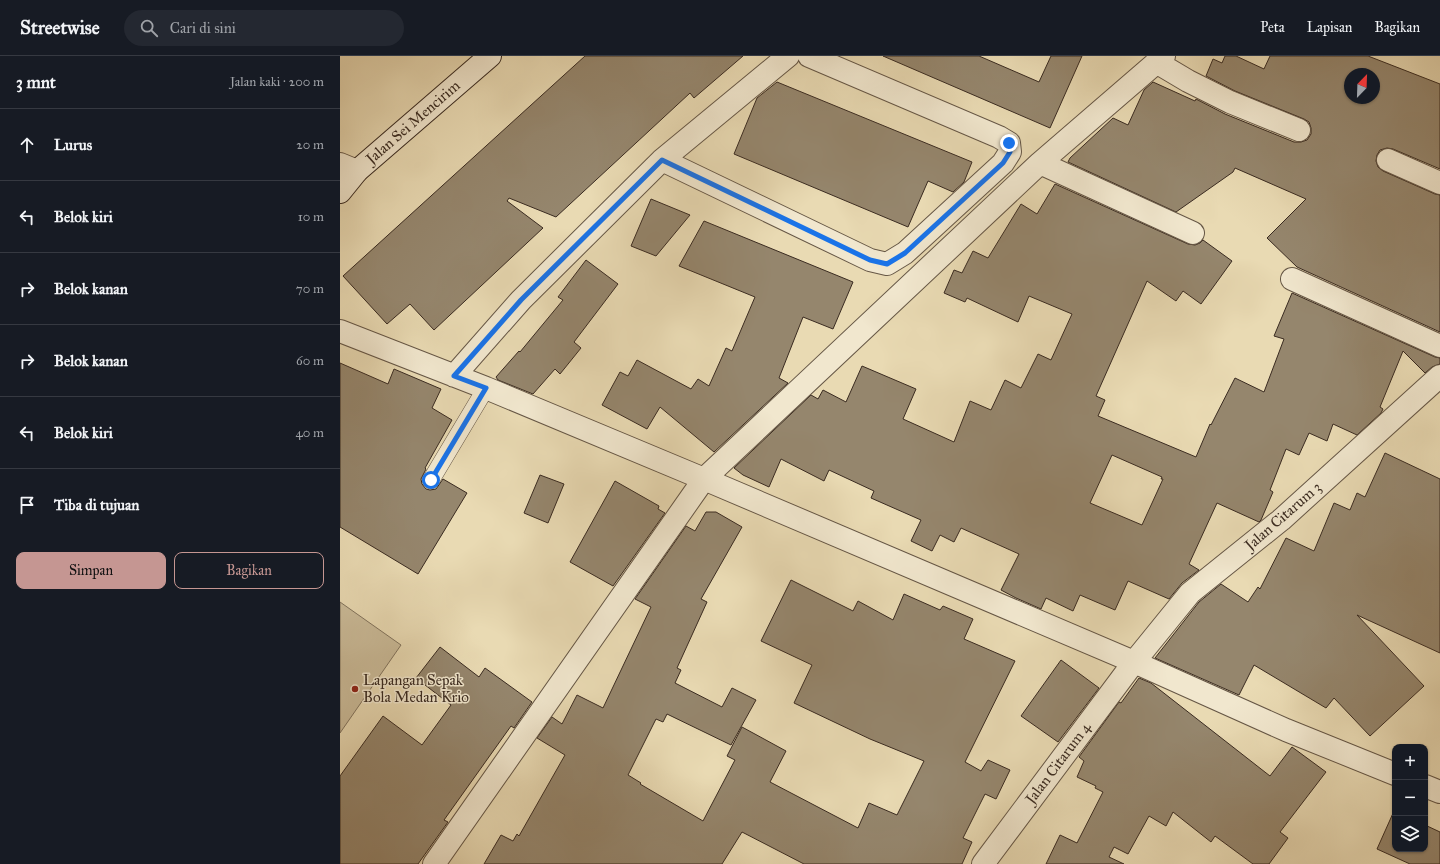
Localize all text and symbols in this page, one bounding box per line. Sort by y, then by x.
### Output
search box [124,10,404,46]
text: Streetwise [20,16,100,39]
icon: search [138,17,160,39]
text: Cari di sini [170,19,236,37]
text: Peta [1260,19,1285,36]
text: Lapisan [1307,19,1352,36]
text: Bagikan [1374,19,1420,36]
north arrow [1344,68,1380,104]
text: 3 mnt [16,72,56,93]
text: Jalan kaki · 200 m [230,74,324,90]
street label: Jalan Sei Mencirim [361,76,465,170]
icon: ahead [16,134,38,156]
route end [1000,134,1018,152]
text: Lurus [54,136,92,154]
text: 20 m [296,137,324,153]
icon: left [16,206,38,228]
text: Belok kiri [54,208,113,226]
text: 10 m [298,209,324,225]
icon: right [16,278,38,300]
text: Belok kanan [54,280,128,298]
text: 70 m [296,281,324,297]
icon: right [16,350,38,372]
text: Belok kanan [54,352,128,370]
text: 60 m [296,353,324,369]
icon: left [16,422,38,444]
text: Belok kiri [54,424,113,442]
text: 40 m [295,425,324,441]
route start [422,471,440,489]
street label: Jalan Citarum 3 [1240,478,1325,556]
icon: arrive [16,494,38,516]
text: Tiba di tujuan [54,496,139,514]
button: Simpan [16,552,166,589]
button: Bagikan [174,552,324,589]
place label: Lapangan Sepak Bola Medan Krio [363,671,469,706]
marker: Lapangan Sepak Bola Medan Krio [350,684,360,694]
street label: Jalan Citarum 4 [1020,718,1096,810]
map controls [1392,744,1428,852]
button: + [1392,744,1428,780]
button: − [1392,780,1428,816]
button: layers [1392,816,1428,852]

